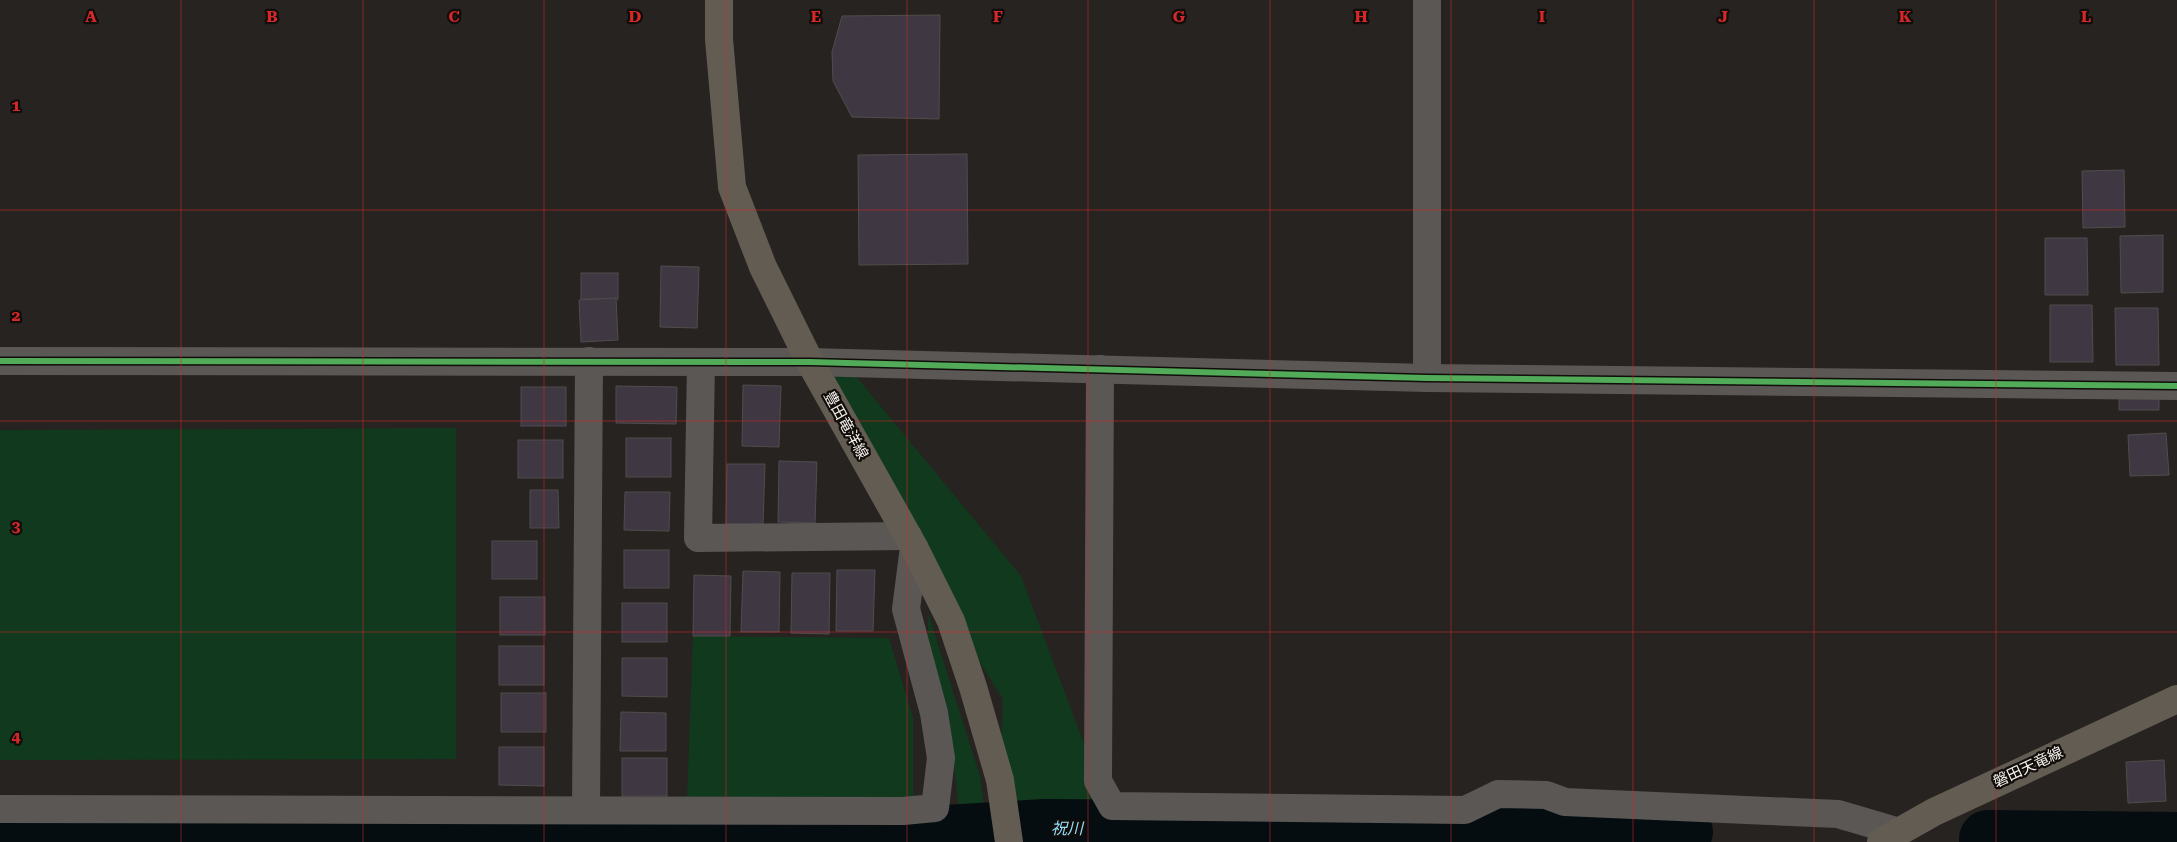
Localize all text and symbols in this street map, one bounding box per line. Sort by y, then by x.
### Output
text: A [85,7,97,26]
text: B [266,7,278,26]
text: C [448,7,460,26]
text: D [629,7,642,26]
text: E [811,7,821,26]
text: F [993,7,1003,26]
text: G [1173,7,1186,26]
text: H [1354,7,1368,26]
text: I [1539,7,1545,26]
text: J [1718,7,1728,26]
text: K [1899,7,1912,26]
text: L [2081,7,2091,26]
text: 1 [12,96,21,115]
text: 2 [12,306,21,325]
street label: 豊田竜洋線 [820,388,872,462]
text: 3 [12,517,21,536]
text: 4 [12,727,21,746]
street label: 磐田天竜線 [1990,743,2066,791]
water label: 祝川 [1051,819,1085,838]

